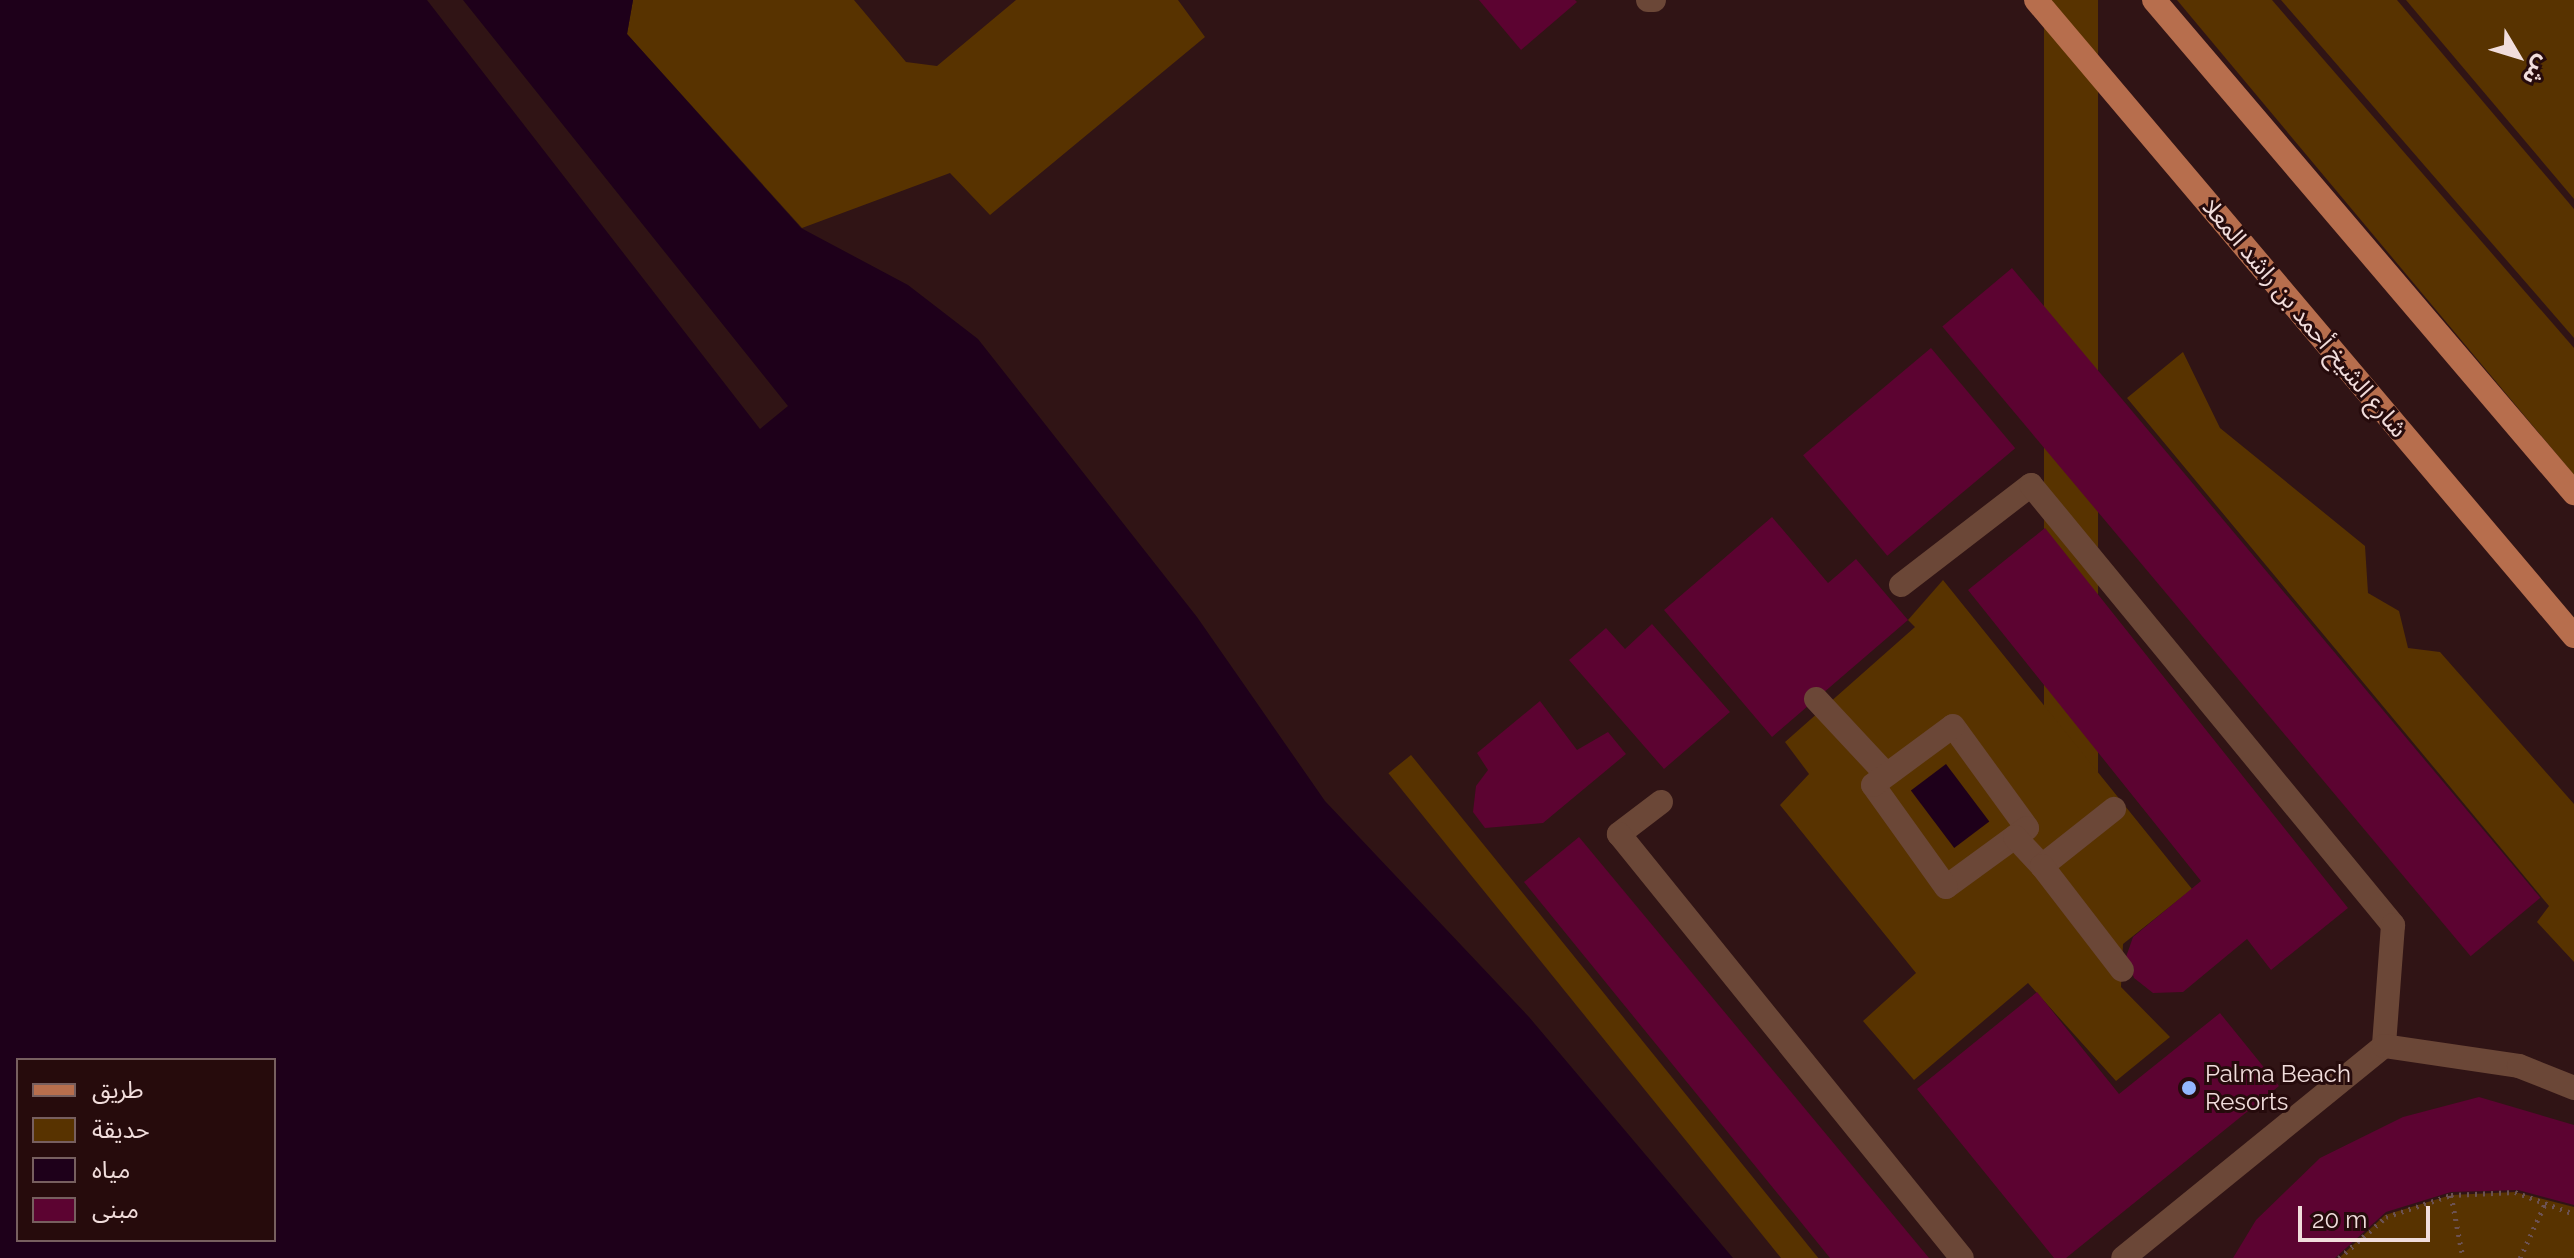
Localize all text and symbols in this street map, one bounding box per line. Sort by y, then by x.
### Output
north arrow [2478,16,2558,96]
text: ش [2517,51,2556,91]
street label: شارع الشيخ أحمد بن راشد المعلا [2197,193,2413,443]
legend [16,1058,276,1242]
place label: Palma Beach Resorts [2205,1060,2351,1116]
text: طريق [92,1075,144,1104]
marker: Palma Beach Resorts [2180,1079,2198,1097]
text: حديقة [92,1115,150,1144]
text: مياه [92,1155,130,1184]
scale bar [2302,1190,2434,1240]
text: مبنى [92,1195,139,1224]
text: 20 m [2312,1205,2367,1234]

